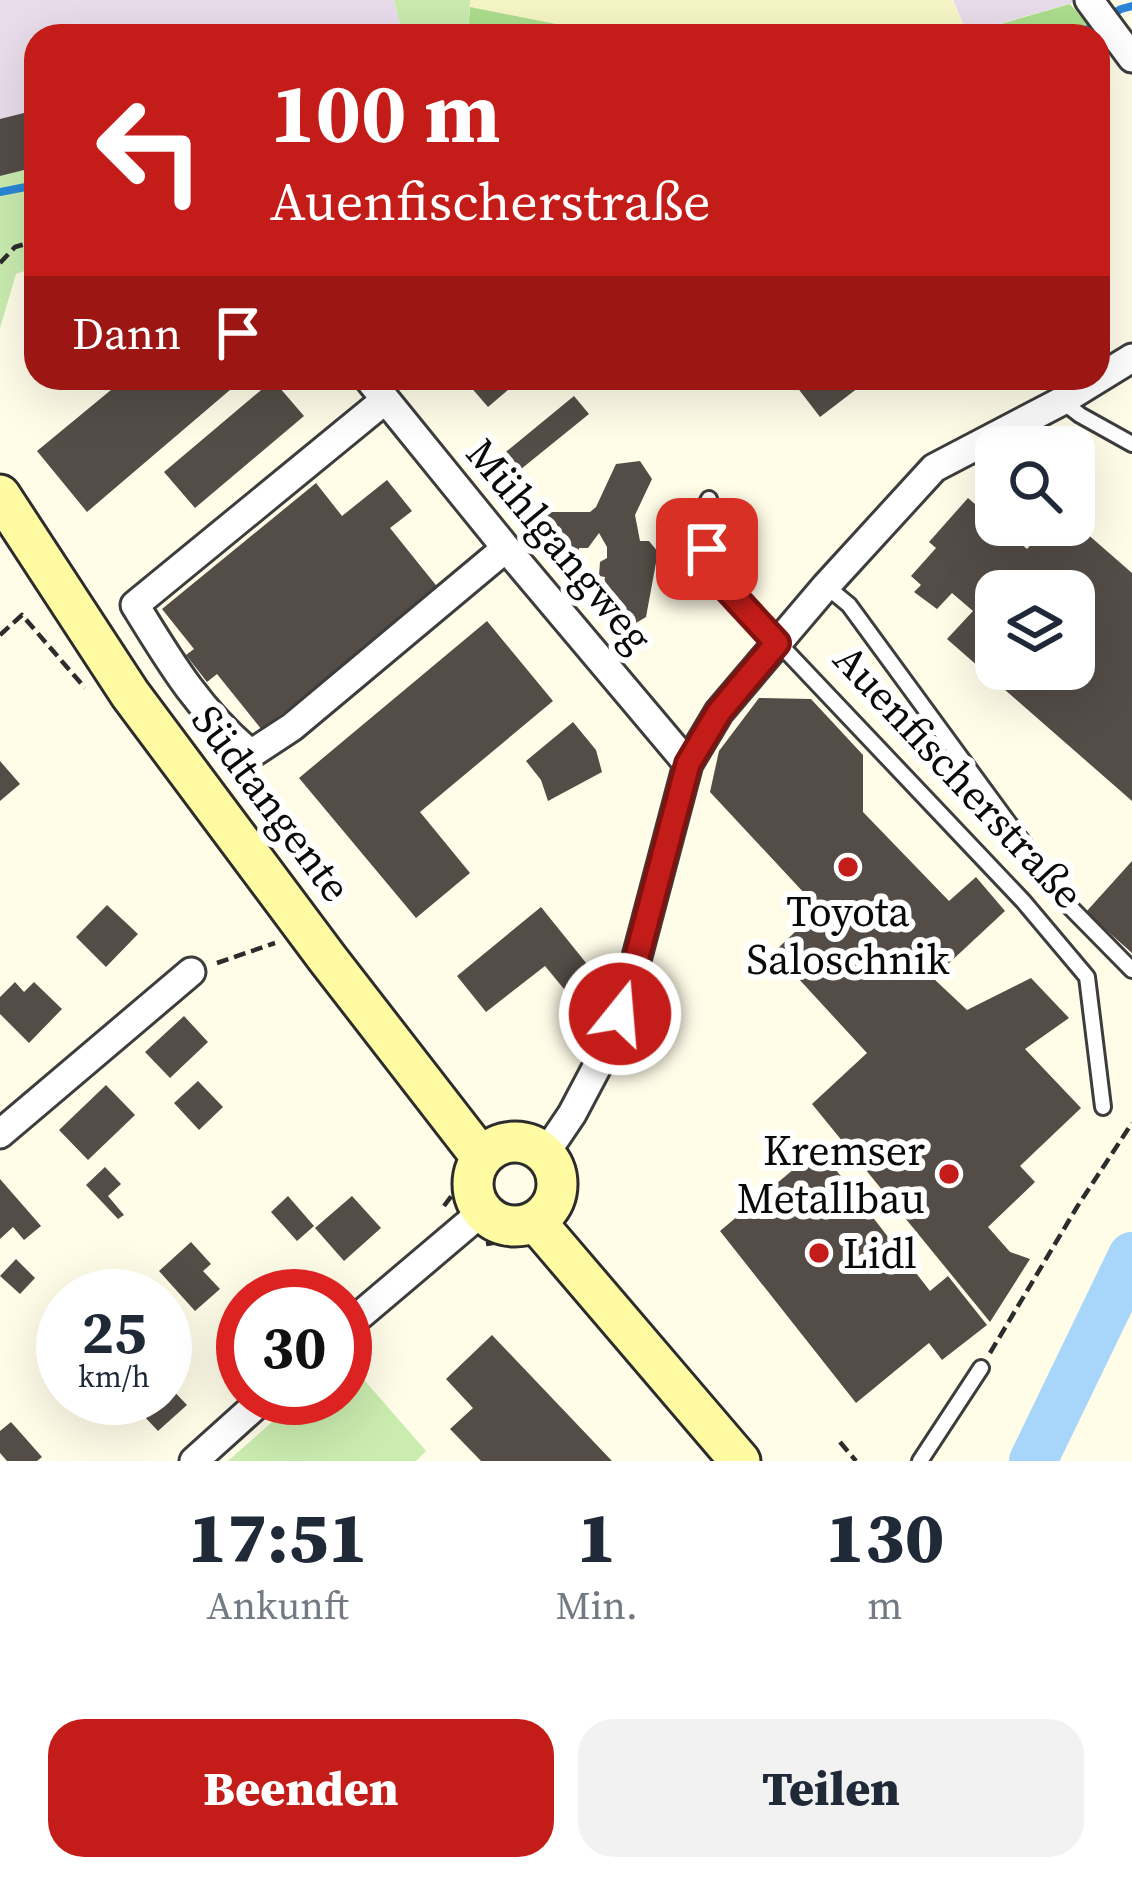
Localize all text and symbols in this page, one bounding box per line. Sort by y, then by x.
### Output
text: 100 m [270,55,501,170]
icon: left [72,72,228,228]
text: Auenfischerstraße [270,164,710,238]
icon: arrive [205,300,271,366]
text: Dann [72,302,181,364]
street label: Mühlgangweg [453,426,667,664]
map controls [975,426,1095,690]
button: search [975,426,1095,546]
pin [656,498,758,600]
icon: arrive [674,516,740,582]
button: layers [975,570,1095,690]
street label: Auenfischerstraße [821,631,1097,921]
street label: Südtangente [179,693,365,913]
marker: Toyota Saloschnik [835,854,861,880]
place label: Toyota Saloschnik [747,882,949,988]
position arrow [557,951,683,1077]
place label: Kremser Metallbau [736,1121,925,1227]
marker: Kremser Metallbau [936,1161,962,1187]
place label: Lidl [843,1224,917,1282]
marker: Lidl [806,1240,832,1266]
speed limit sign: 30 [216,1269,372,1425]
text: 25 [81,1291,147,1373]
text: km/h [78,1356,150,1397]
text: 17:51 [188,1487,368,1586]
text: 1 [577,1487,616,1586]
text: 130 [825,1487,944,1586]
text: Ankunft [207,1579,349,1632]
text: Min. [556,1579,638,1632]
text: m [867,1579,902,1632]
button: Beenden [48,1719,554,1857]
button: Teilen [578,1719,1084,1857]

